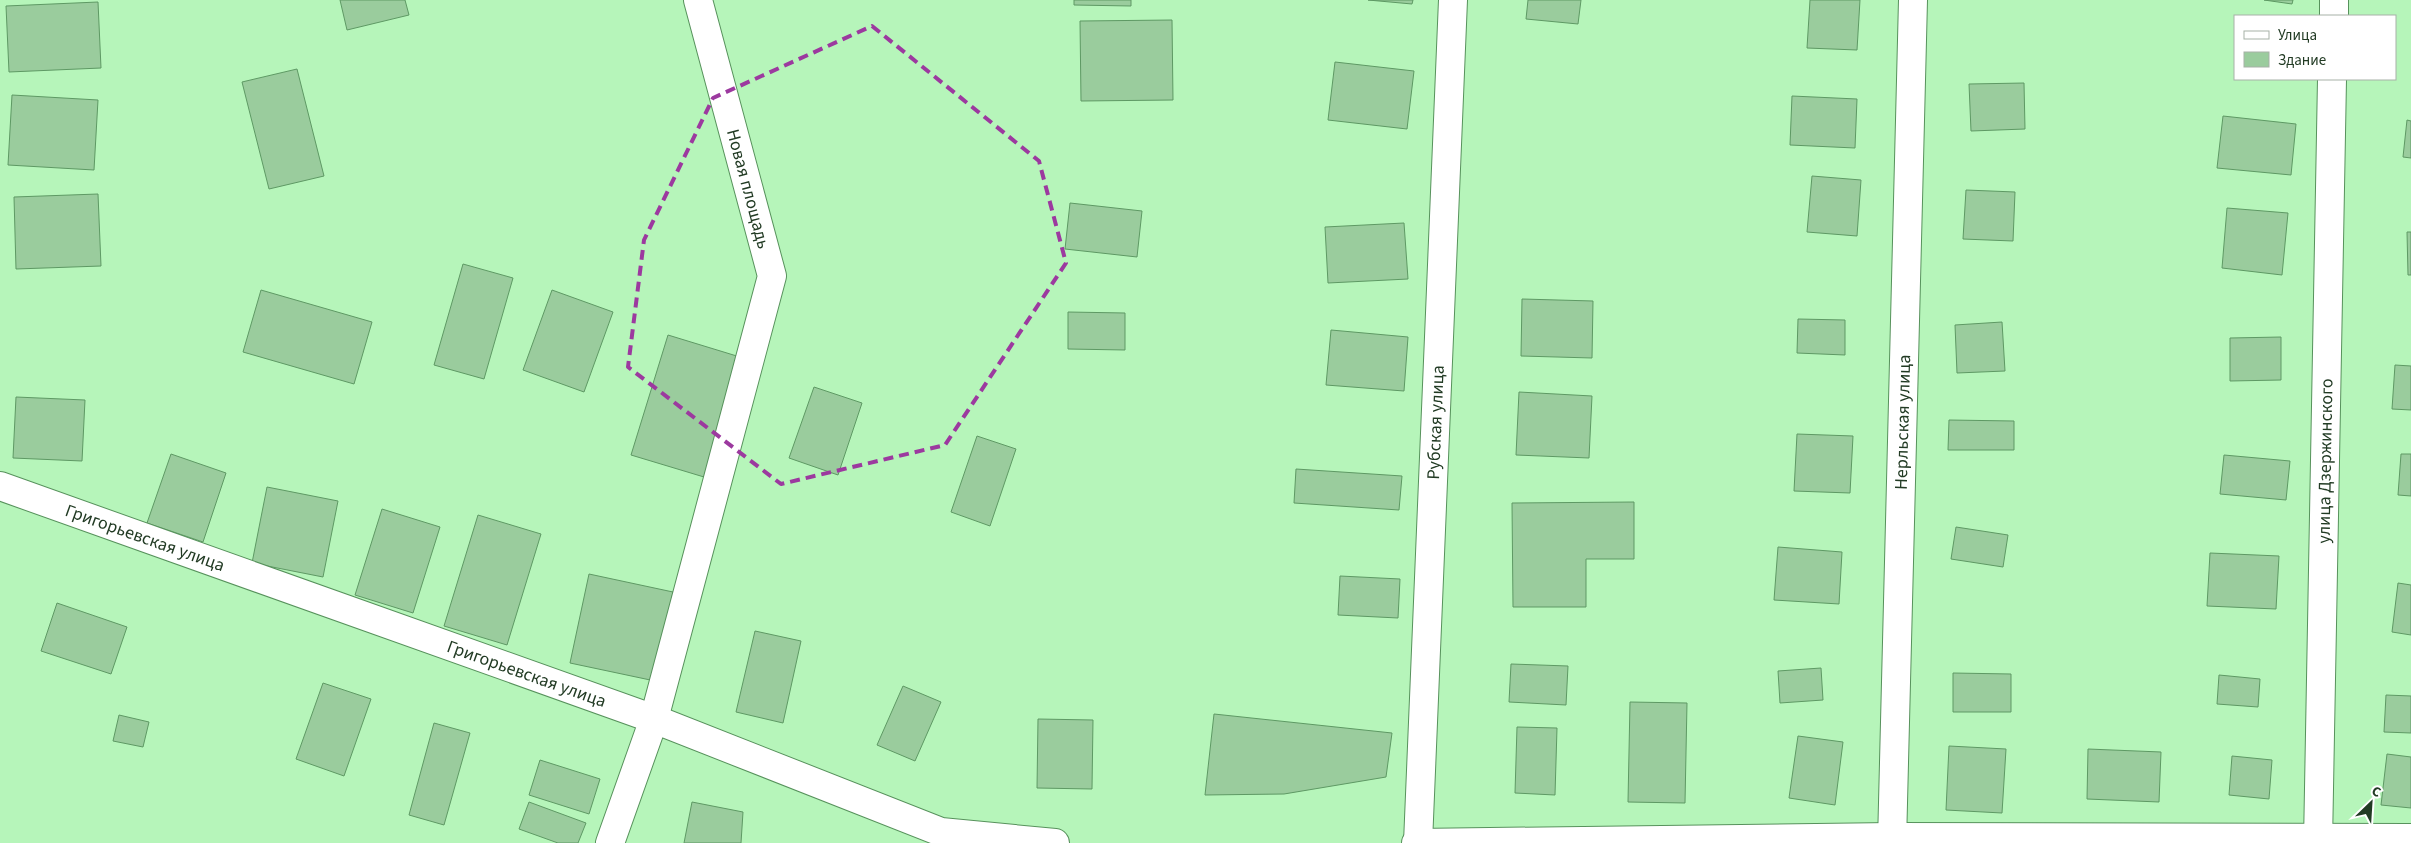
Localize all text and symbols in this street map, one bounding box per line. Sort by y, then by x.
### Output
legend [2234,15,2396,80]
text: Улица [2278,25,2317,46]
text: Здание [2278,50,2326,71]
street label: Новая площадь [720,126,776,252]
street label: Нерльская улица [1888,354,1917,490]
street label: Рубская улица [1421,365,1450,480]
street label: улица Дзержинского [2311,378,2339,544]
street label: Григорьевская улица [62,498,228,578]
street label: Григорьевская улица [443,634,610,713]
north arrow [2346,778,2396,828]
text: С [2368,781,2384,803]

